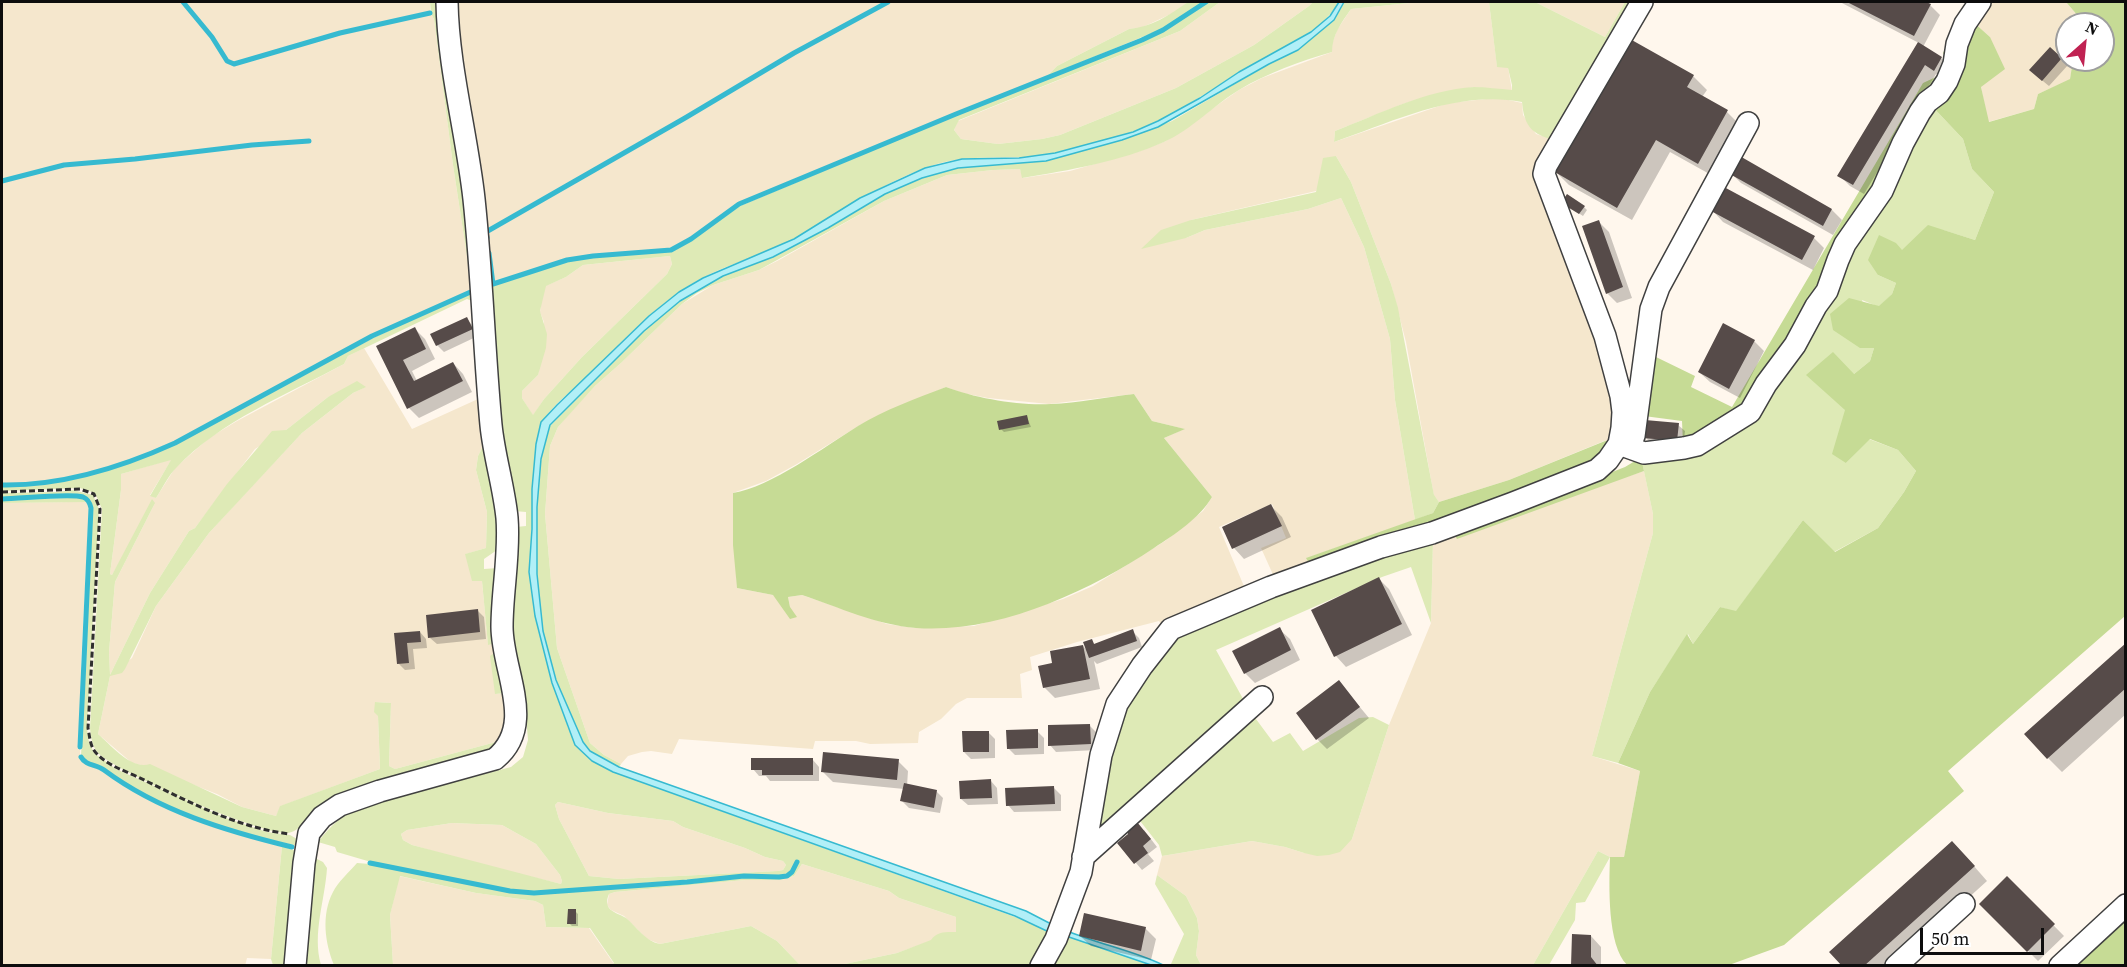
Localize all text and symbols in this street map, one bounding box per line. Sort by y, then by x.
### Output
north arrow [2055,12,2115,72]
text: N [2082,15,2102,40]
scale bar [1923,916,2048,954]
text: 50 m [1931,926,1969,951]

